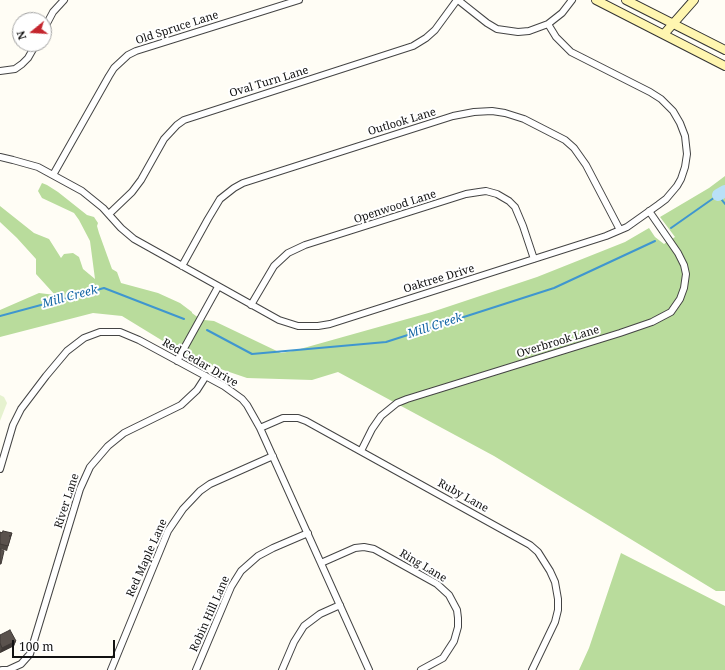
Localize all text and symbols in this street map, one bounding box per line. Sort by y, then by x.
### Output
street label: Old Spruce Lane [134,8,220,48]
north arrow [12,12,52,52]
text: N [13,29,30,42]
street label: Oval Turn Lane [228,64,310,100]
street label: Outlook Lane [366,105,438,139]
street label: Openwood Lane [352,187,438,227]
street label: Oaktree Drive [402,262,476,296]
water label: Mill Creek [41,283,99,311]
water label: Mill Creek [406,310,464,342]
street label: Overbrook Lane [515,323,601,361]
street label: Red Cedar Drive [160,336,240,390]
street label: River Lane [52,472,82,530]
street label: Ruby Lane [435,477,491,515]
street label: Red Maple Lane [124,517,170,599]
street label: Ring Lane [397,547,449,585]
street label: Robin Hill Lane [187,574,233,654]
scale bar [14,632,117,658]
text: 100 m [19,638,54,655]

